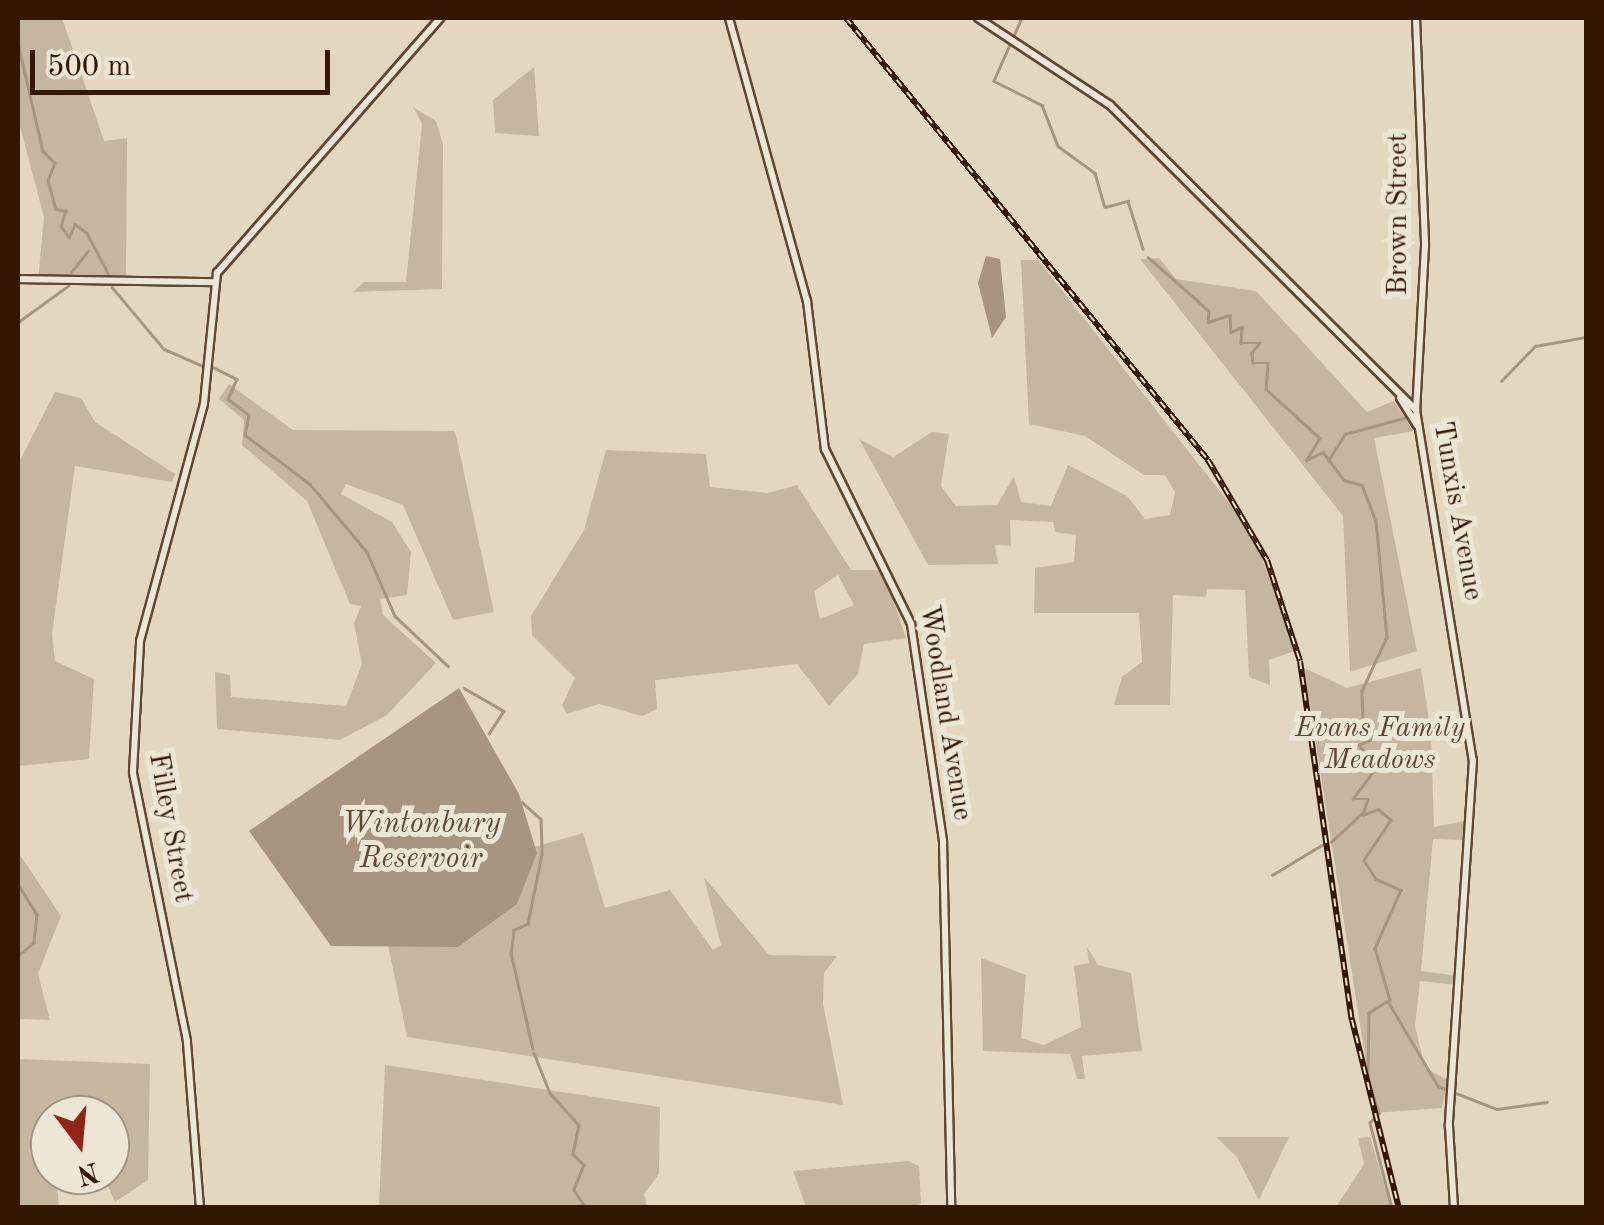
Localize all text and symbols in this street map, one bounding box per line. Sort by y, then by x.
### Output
scale bar [35,30,335,92]
text: 500 m [47,52,131,82]
street label: Brown Street [1382,132,1416,296]
street label: Tunxis Avenue [1425,419,1489,603]
street label: Woodland Avenue [911,603,979,823]
park label: Evans Family Meadows [1295,712,1465,778]
street label: Filley Street [140,751,200,905]
water label: Wintonbury Reservoir [342,806,500,876]
north arrow [30,1095,130,1195]
text: N [74,1156,102,1188]

